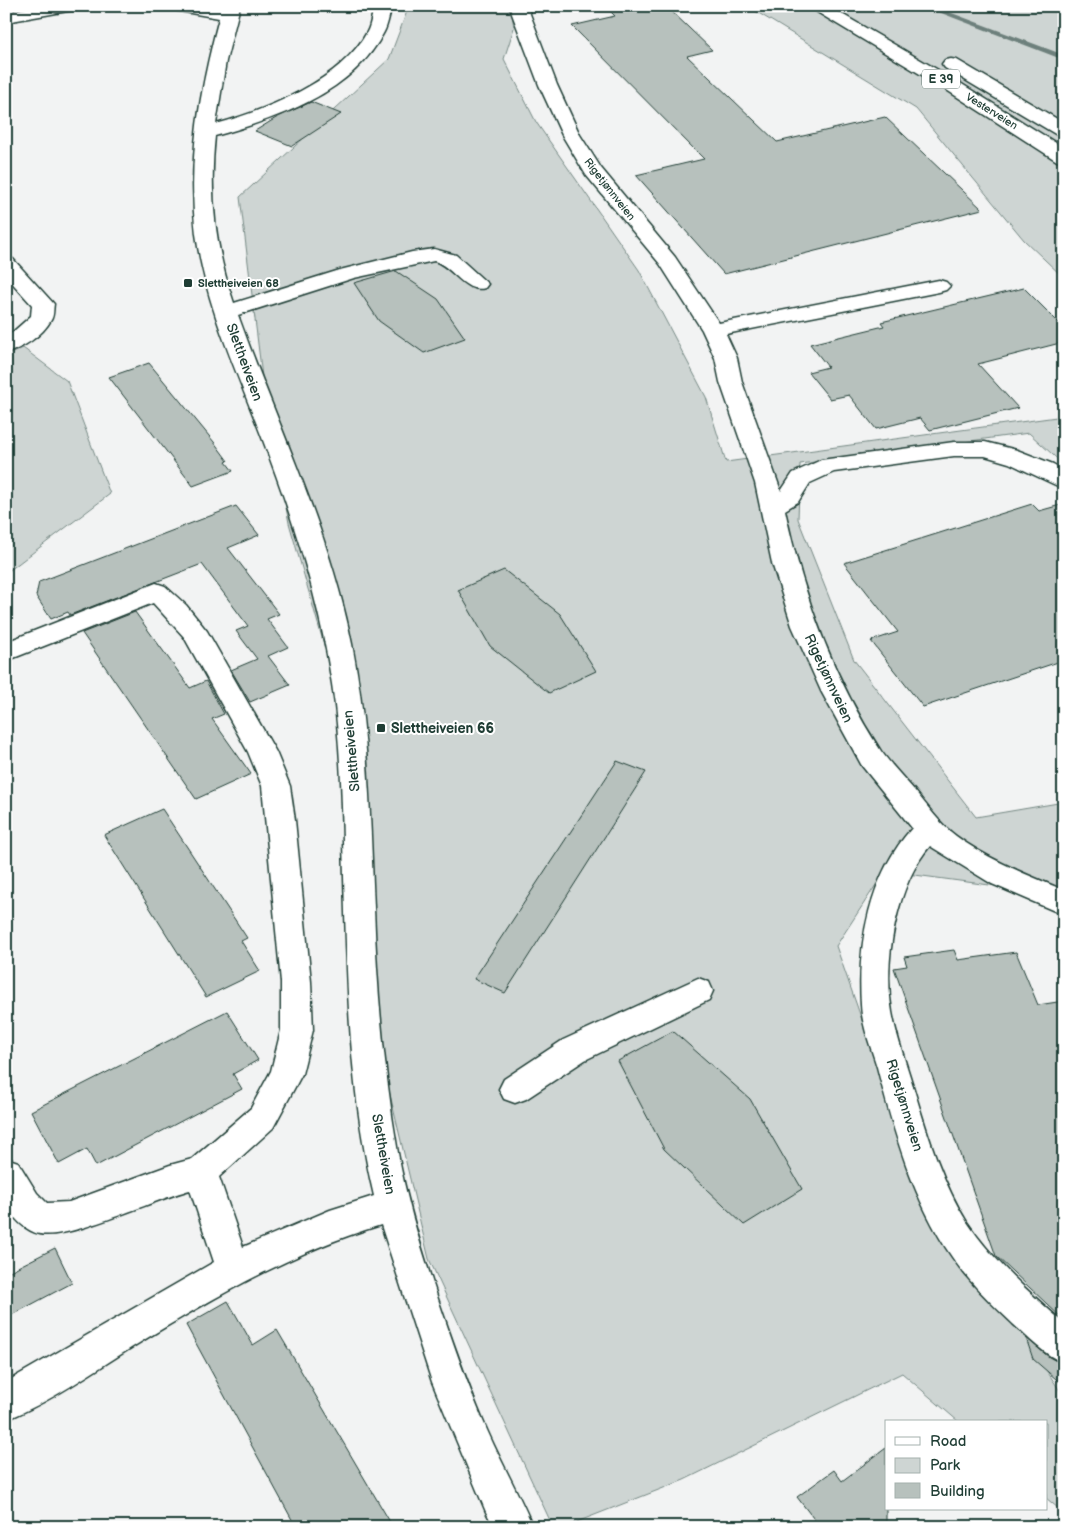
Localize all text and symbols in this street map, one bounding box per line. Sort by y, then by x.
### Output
road number: E 39 [922,70,960,88]
street label: Vesterveien [964,90,1020,132]
street label: Rigetjønnveien [581,156,638,223]
marker: Slettheiveien 68 [182,277,194,289]
place label: Slettheiveien 68 [198,277,279,290]
street label: Slettheiveien [223,321,266,403]
street label: Rigetjønnveien [801,631,857,725]
street label: Slettheiveien [339,709,364,792]
place label: Slettheiveien 66 [391,720,494,737]
marker: Slettheiveien 66 [375,722,387,734]
street label: Rigetjønnveien [882,1057,927,1154]
street label: Slettheiveien [368,1112,399,1196]
legend [885,1420,1048,1510]
text: Road [930,1432,966,1451]
text: Park [930,1456,961,1475]
text: Building [930,1482,985,1501]

